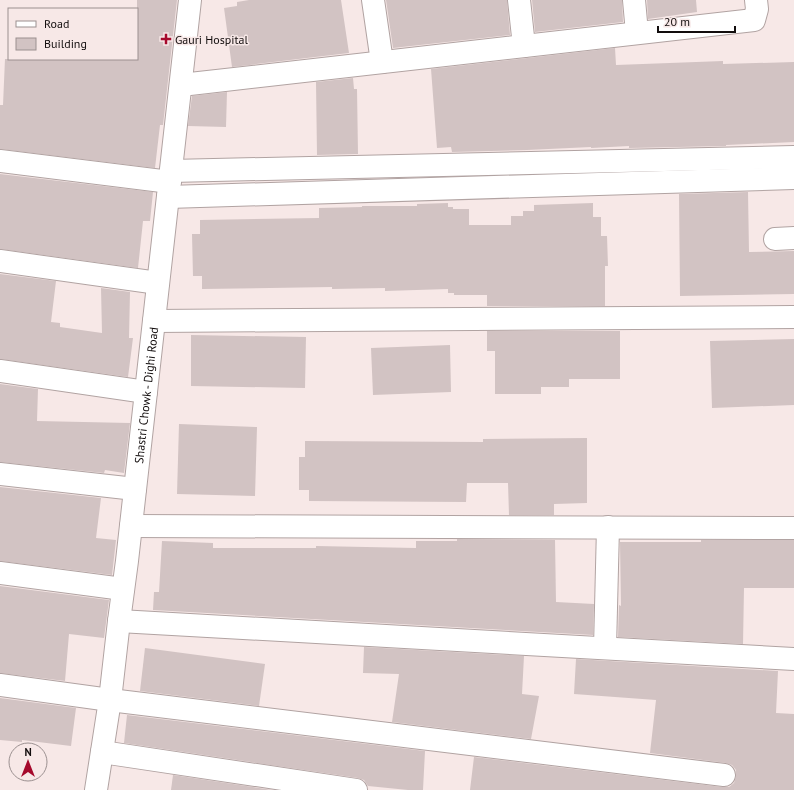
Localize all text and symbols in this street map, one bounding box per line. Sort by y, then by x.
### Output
legend [8,8,138,60]
scale bar [658,8,735,34]
text: 20 m [664,14,690,29]
text: Road [44,16,69,31]
place label: Gauri Hospital [175,32,249,47]
marker: Gauri Hospital [160,33,172,45]
text: Building [44,36,87,51]
street label: Shastri Chowk - Dighi Road [131,326,161,464]
north arrow [8,742,48,782]
text: N [24,745,32,759]

